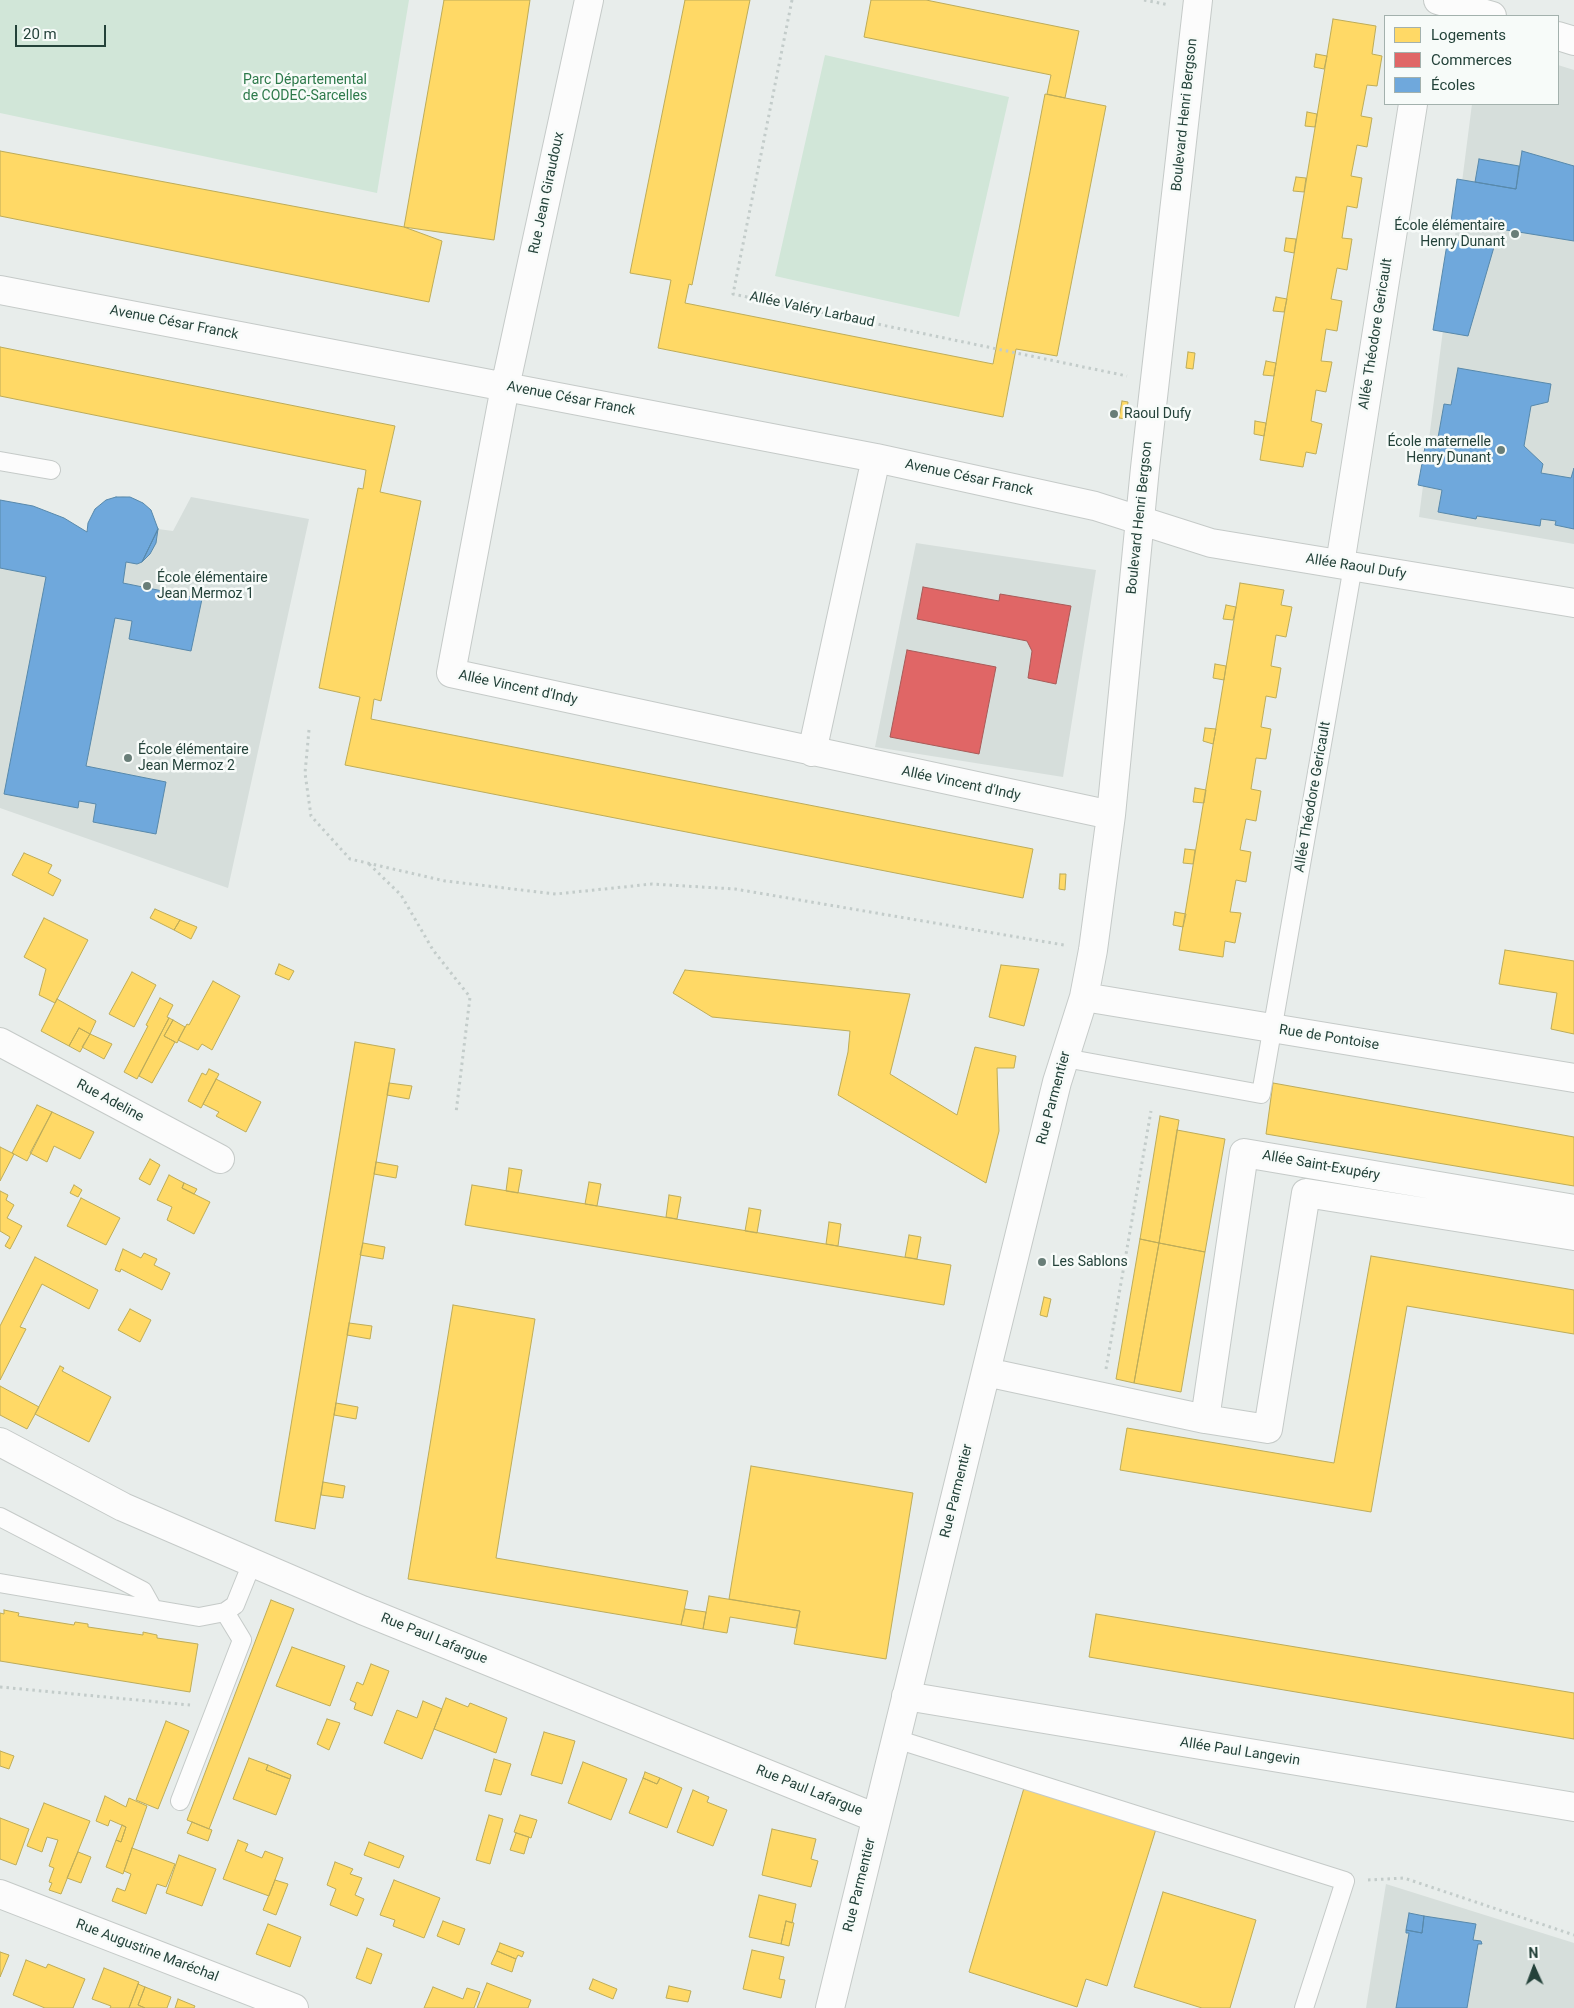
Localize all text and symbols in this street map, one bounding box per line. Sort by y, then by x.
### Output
scale bar [18,15,109,47]
legend [1384,15,1559,105]
text: 20 m [23,25,57,43]
text: Logements [1431,26,1506,44]
street label: Boulevard Henri Bergson [1169,38,1201,192]
text: Commerces [1431,51,1512,69]
park label: Parc Départemental de CODEC-Sarcelles [243,72,367,104]
text: Écoles [1431,76,1475,94]
street label: Rue Jean Giraudoux [526,130,568,256]
place label: École élémentaire Henry Dunant [1394,218,1505,250]
marker: École élémentaire Henry Dunant [1509,228,1521,240]
street label: Allée Théodore Gericault [1356,257,1396,411]
street label: Allée Valéry Larbaud [748,289,876,331]
street label: Avenue César Franck [108,302,240,344]
street label: Avenue César Franck [505,378,637,420]
place label: Raoul Dufy [1124,406,1191,422]
marker: Raoul Dufy [1108,408,1120,420]
place label: École maternelle Henry Dunant [1388,434,1491,467]
street label: Boulevard Henri Bergson [1124,441,1156,595]
marker: École maternelle Henry Dunant [1495,444,1507,456]
street label: Avenue César Franck [903,456,1035,500]
street label: Allée Raoul Dufy [1305,551,1407,583]
place label: École élémentaire Jean Mermoz 1 [157,570,268,602]
marker: École élémentaire Jean Mermoz 1 [141,580,153,592]
street label: Allée Vincent d'Indy [457,667,579,709]
street label: Allée Théodore Gericault [1291,720,1335,874]
place label: École élémentaire Jean Mermoz 2 [138,742,249,774]
marker: École élémentaire Jean Mermoz 2 [122,752,134,764]
street label: Allée Vincent d'Indy [900,763,1022,805]
street label: Rue de Pontoise [1278,1022,1380,1054]
street label: Rue Parmentier [1033,1049,1075,1147]
street label: Rue Adeline [74,1076,146,1126]
street label: Allée Saint-Exupéry [1261,1147,1381,1185]
place label: Les Sablons [1052,1254,1128,1270]
marker: Les Sablons [1036,1256,1048,1268]
street label: Rue Parmentier [937,1442,977,1540]
street label: Rue Paul Lafargue [378,1610,490,1668]
street label: Allée Paul Langevin [1179,1734,1301,1770]
street label: Rue Paul Lafargue [753,1762,865,1820]
street label: Rue Parmentier [840,1836,880,1934]
street label: Rue Augustine Maréchal [73,1916,221,1986]
north arrow [1509,1943,1559,1993]
text: N [1528,1945,1539,1961]

